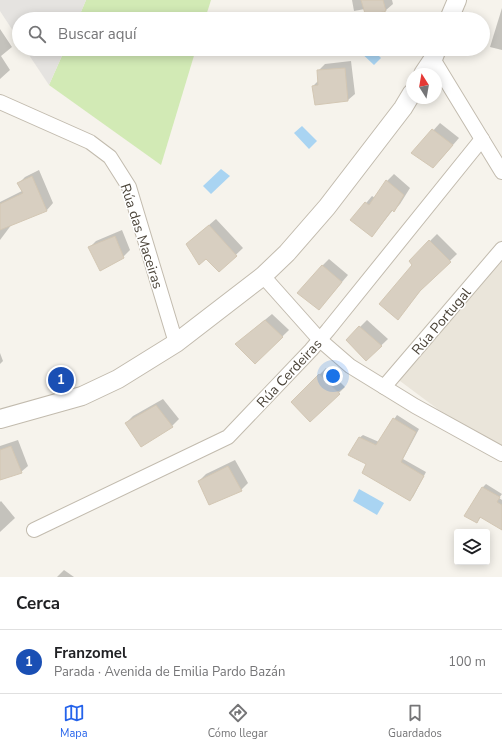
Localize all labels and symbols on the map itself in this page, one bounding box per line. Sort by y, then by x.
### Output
north arrow [406,68,442,104]
street label: Rúa das Maceiras [116,181,168,291]
street label: Rúa Portugal [408,283,476,359]
street label: Rúa Cerdeiras [253,335,326,412]
pin: 1 [48,365,74,395]
your location [323,366,343,386]

